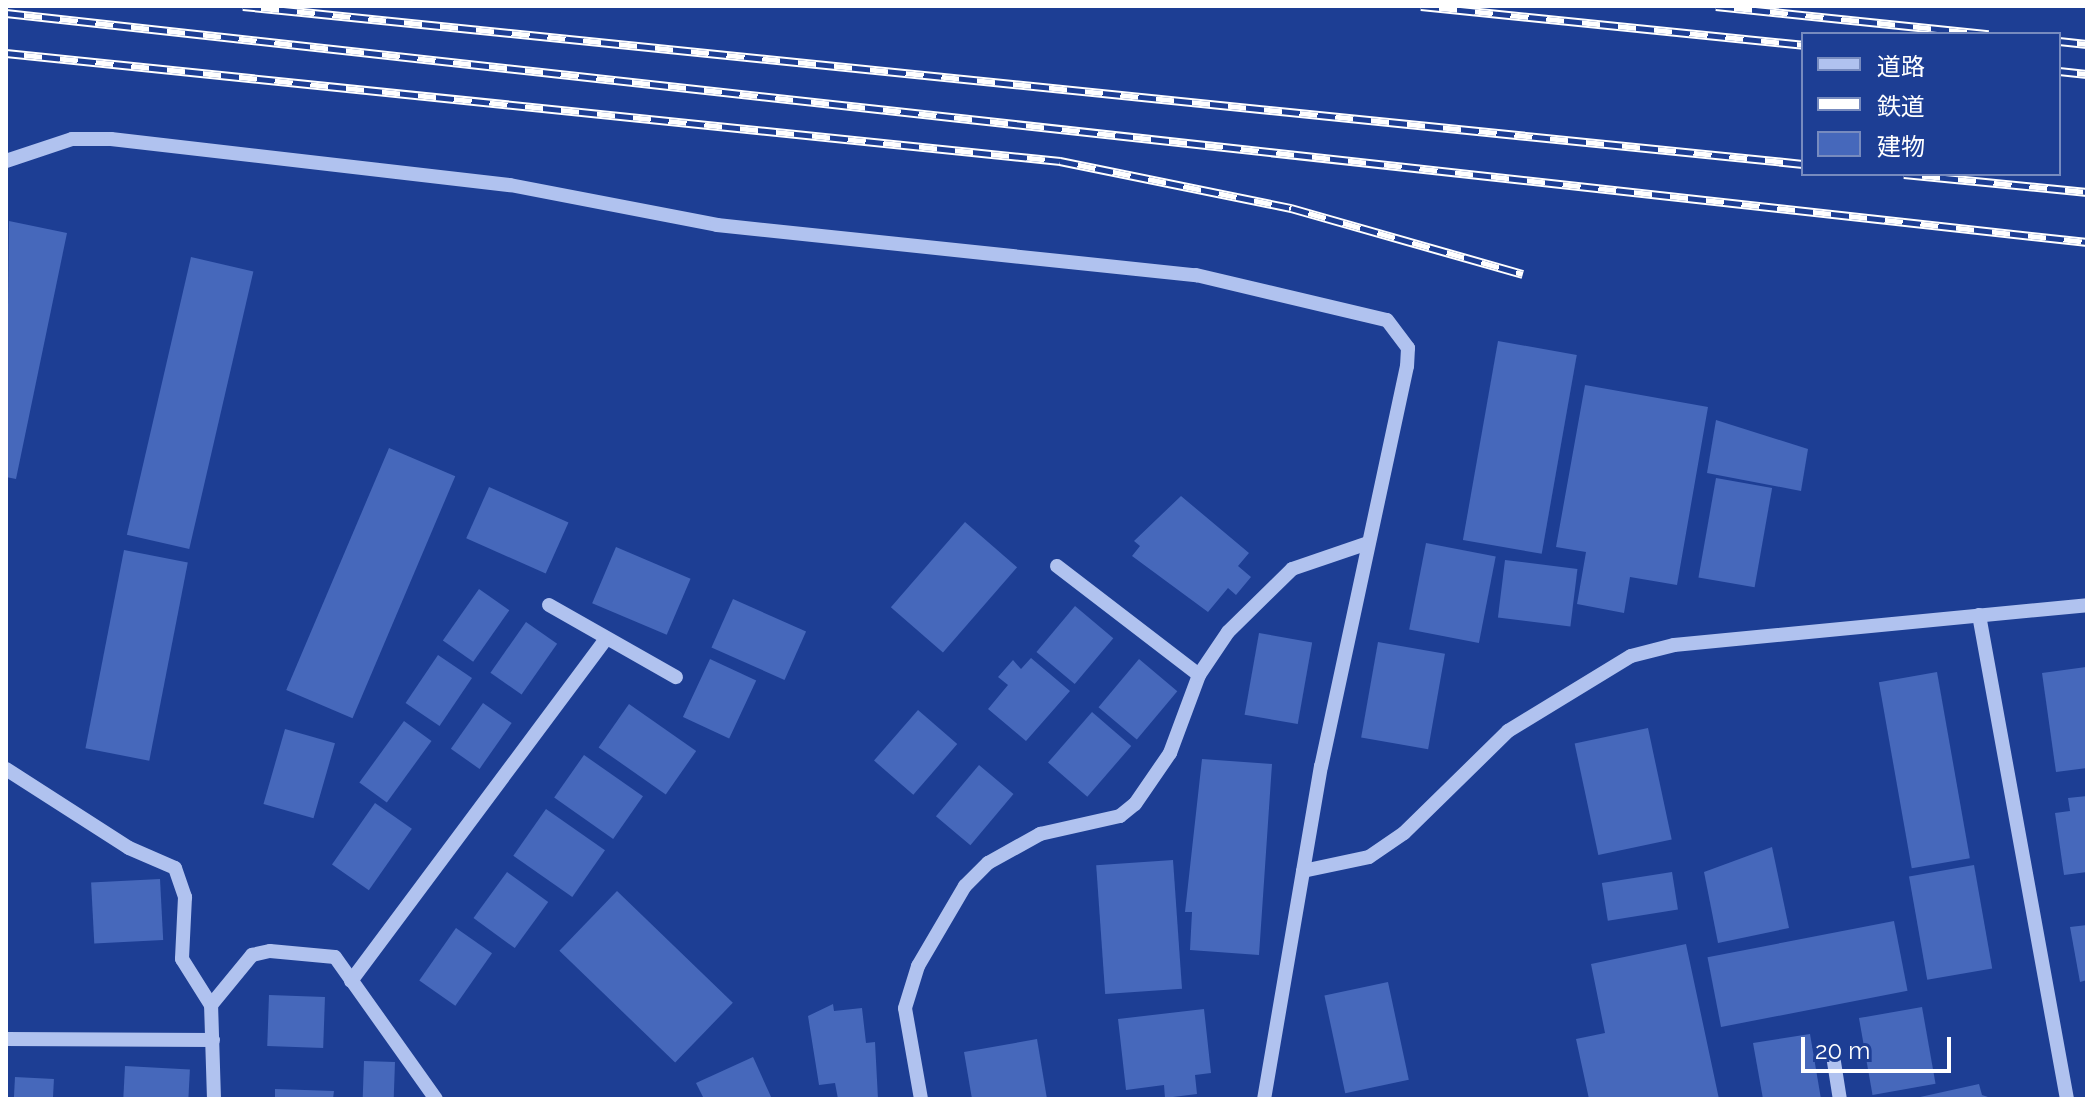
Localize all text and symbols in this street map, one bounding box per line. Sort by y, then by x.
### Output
legend [1801,32,2061,176]
text: 道路 [1877,52,1925,81]
text: 鉄道 [1877,92,1925,121]
text: 建物 [1877,132,1925,161]
scale bar [1805,1021,1955,1071]
text: 20 m [1815,1036,1870,1065]

